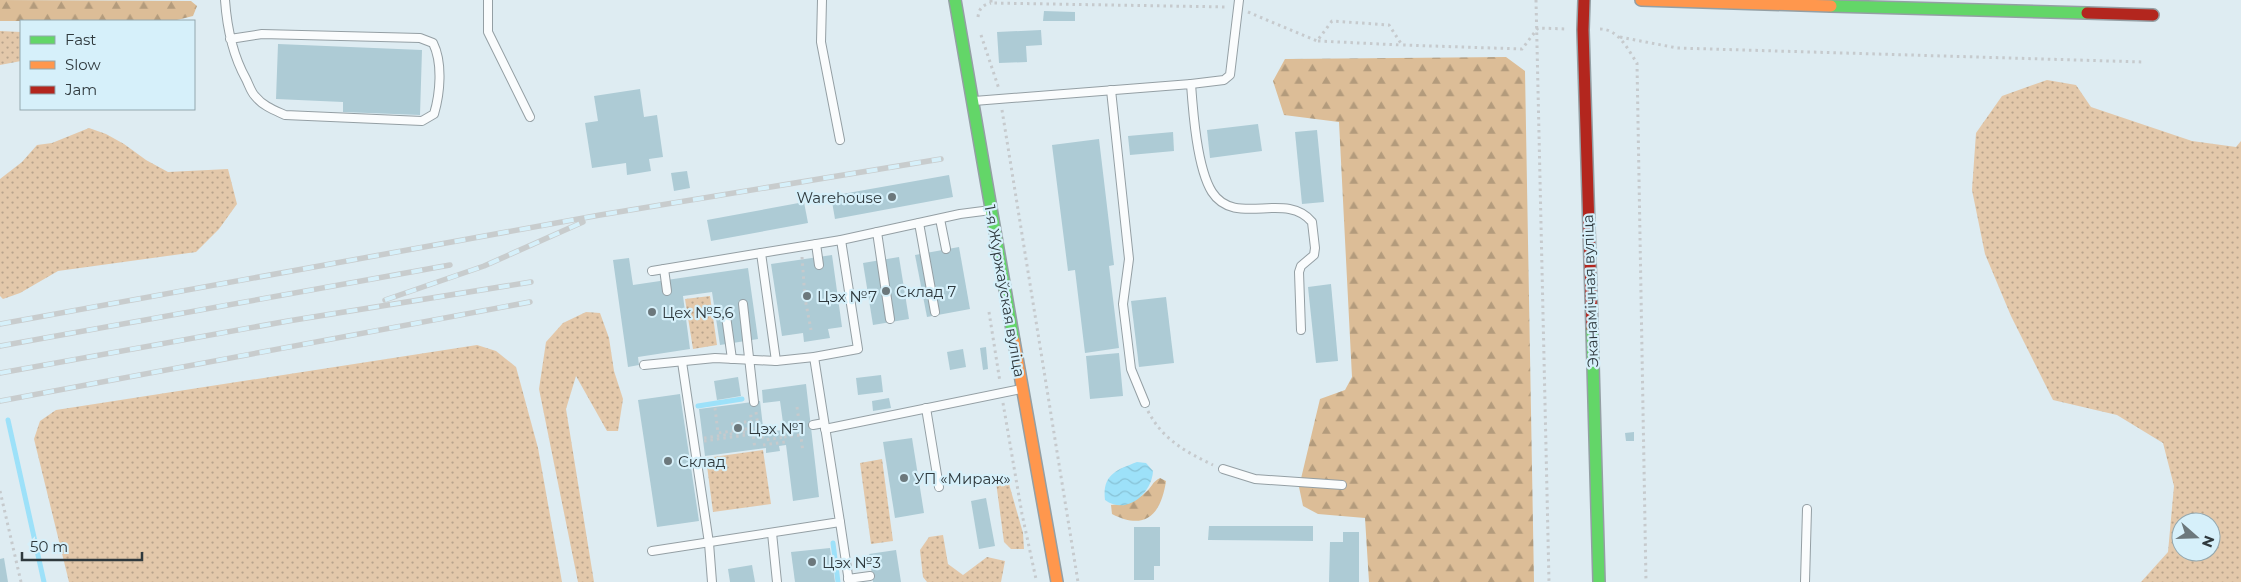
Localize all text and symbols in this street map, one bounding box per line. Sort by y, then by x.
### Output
legend [20,20,195,110]
text: Fast [65,30,96,49]
text: Slow [65,55,101,74]
text: Jam [64,80,97,99]
place label: Warehouse [796,188,882,207]
marker: Warehouse [886,191,898,203]
street label: 1-я Журжаўская вуліца [980,203,1030,379]
street label: Эканамічная вуліца [1578,214,1602,368]
place label: Склад 7 [896,282,956,301]
marker: Склад 7 [880,285,892,297]
place label: Цэх №7 [817,287,877,306]
marker: Цэх №7 [801,290,813,302]
place label: Цех №5,6 [662,303,734,322]
marker: Цех №5,6 [646,306,658,318]
place label: Цэх №1 [748,419,804,438]
marker: Цэх №1 [732,422,744,434]
place label: Склад [678,452,726,471]
marker: Склад [662,455,674,467]
place label: УП «Мираж» [914,469,1011,488]
marker: УП «Мираж» [898,472,910,484]
north arrow [2171,512,2221,562]
scale bar [22,530,142,562]
text: N [2198,533,2219,550]
text: 50 m [30,537,68,556]
place label: Цэх №3 [822,553,881,572]
marker: Цэх №3 [806,556,818,568]

